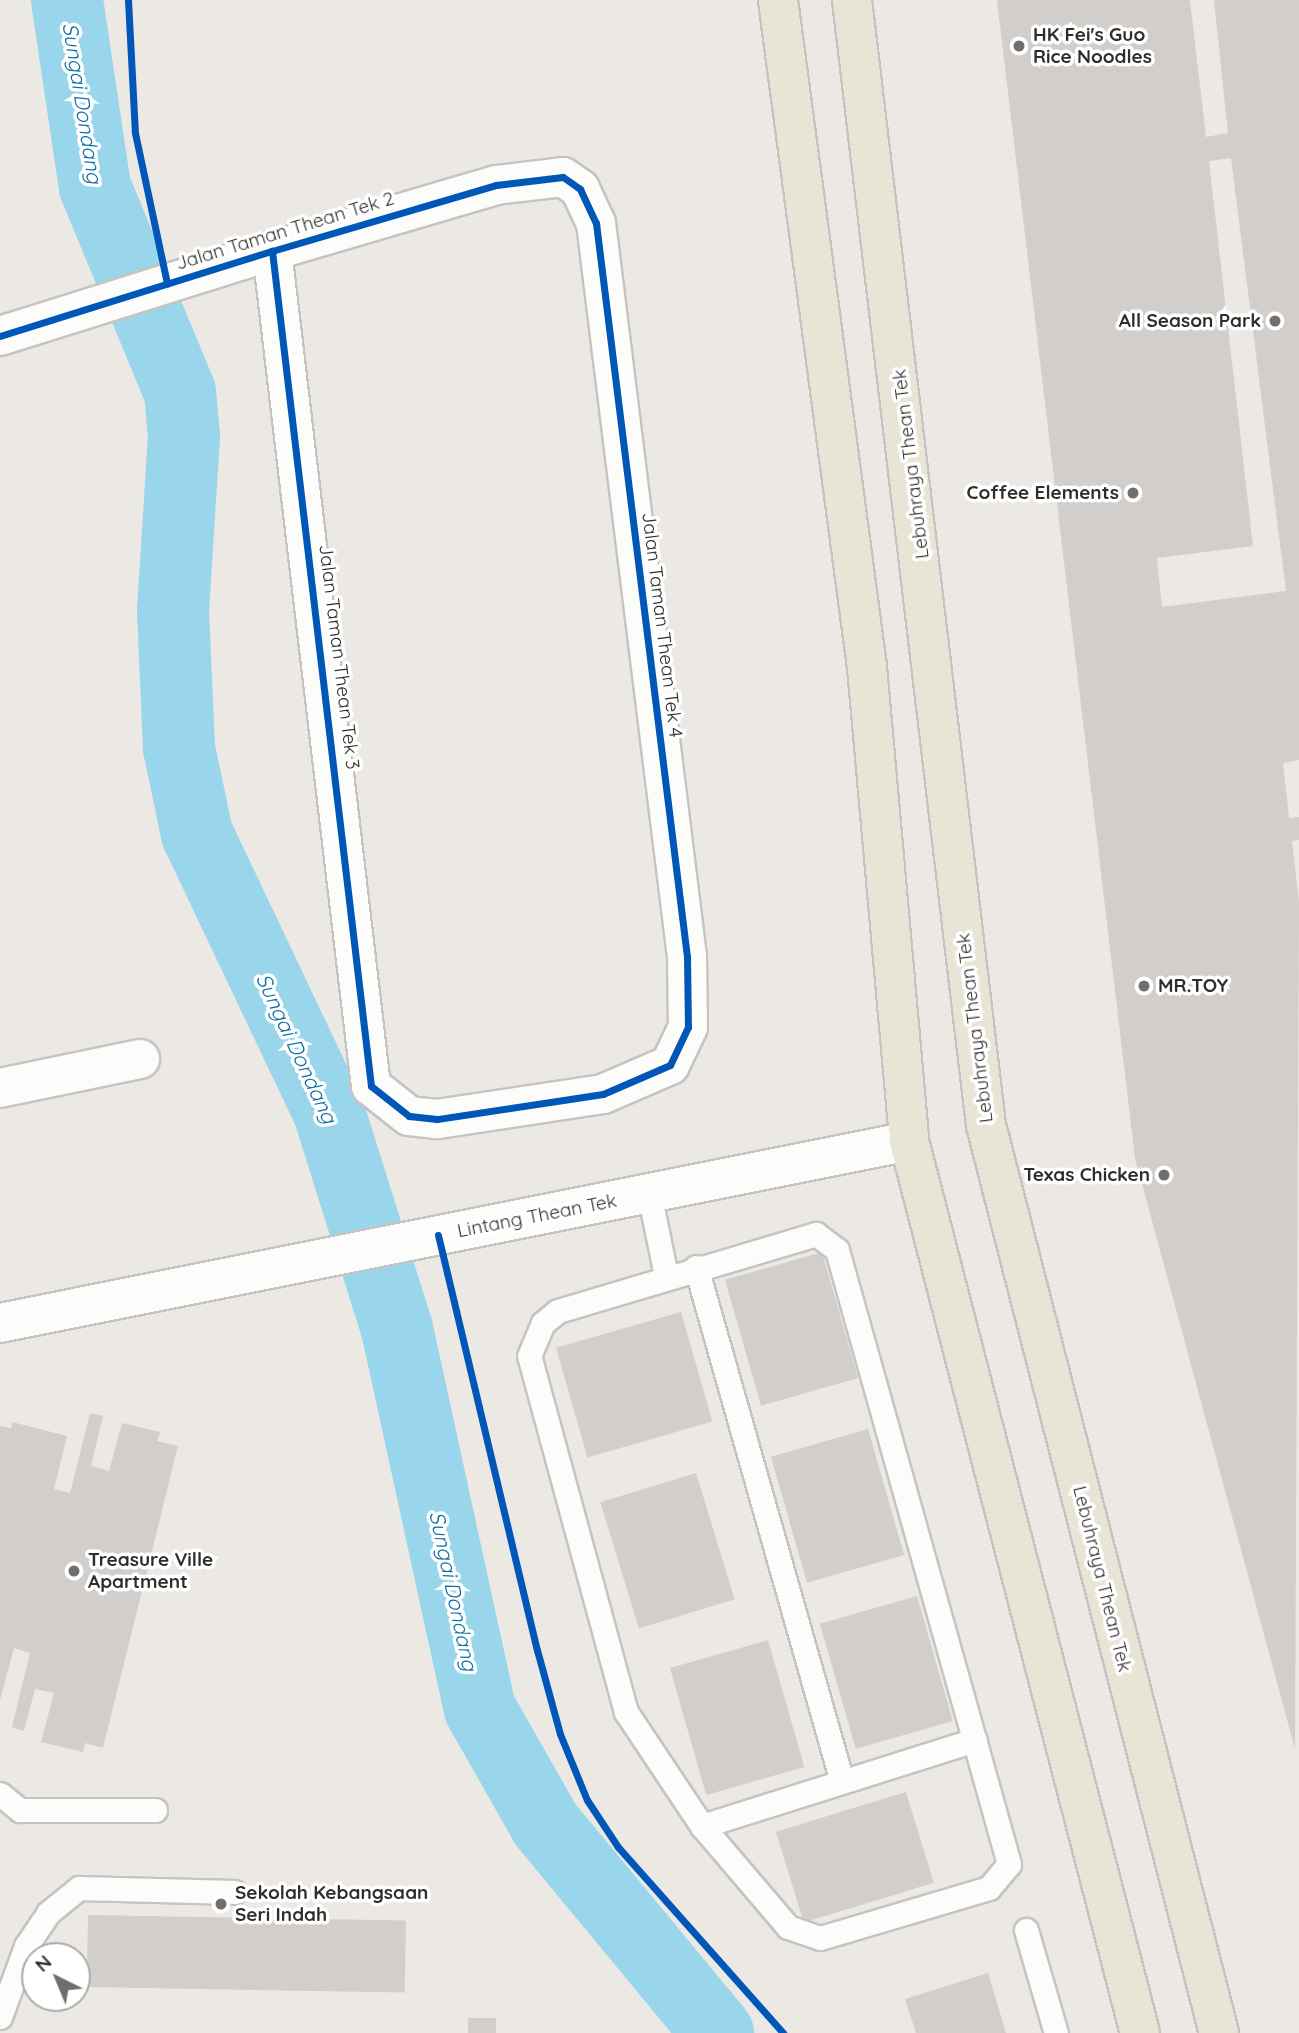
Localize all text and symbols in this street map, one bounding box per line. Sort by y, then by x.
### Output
water label: Sungai Dondang [58,21,108,185]
place label: HK Fei's Guo Rice Noodles [1033,24,1152,68]
marker: HK Fei's Guo Rice Noodles [1011,38,1027,54]
street label: Jalan Taman Thean Tek 2 [173,187,397,275]
place label: All Season Park [1119,310,1261,332]
marker: All Season Park [1267,313,1283,329]
street label: Lebuhraya Thean Tek [888,368,934,560]
place label: Coffee Elements [967,482,1119,504]
marker: Coffee Elements [1125,485,1141,501]
street label: Jalan Taman Thean Tek 4 [637,511,687,739]
street label: Jalan Taman Thean Tek 3 [314,543,364,771]
street label: Lebuhraya Thean Tek [952,932,998,1124]
water label: Sungai Dondang [251,969,343,1127]
place label: MR.TOY [1158,975,1228,997]
marker: MR.TOY [1136,978,1152,994]
place label: Texas Chicken [1023,1164,1150,1186]
marker: Texas Chicken [1156,1167,1172,1183]
street label: Lintang Thean Tek [455,1189,619,1243]
street label: Lebuhraya Thean Tek [1068,1484,1136,1674]
water label: Sungai Dondang [425,1509,483,1673]
place label: Treasure Ville Apartment [88,1549,213,1593]
marker: Treasure Ville Apartment [66,1563,82,1579]
place label: Sekolah Kebangsaan Seri Indah [235,1882,428,1926]
marker: Sekolah Kebangsaan Seri Indah [213,1896,229,1912]
north arrow [21,1942,91,2012]
text: N [30,1950,56,1977]

